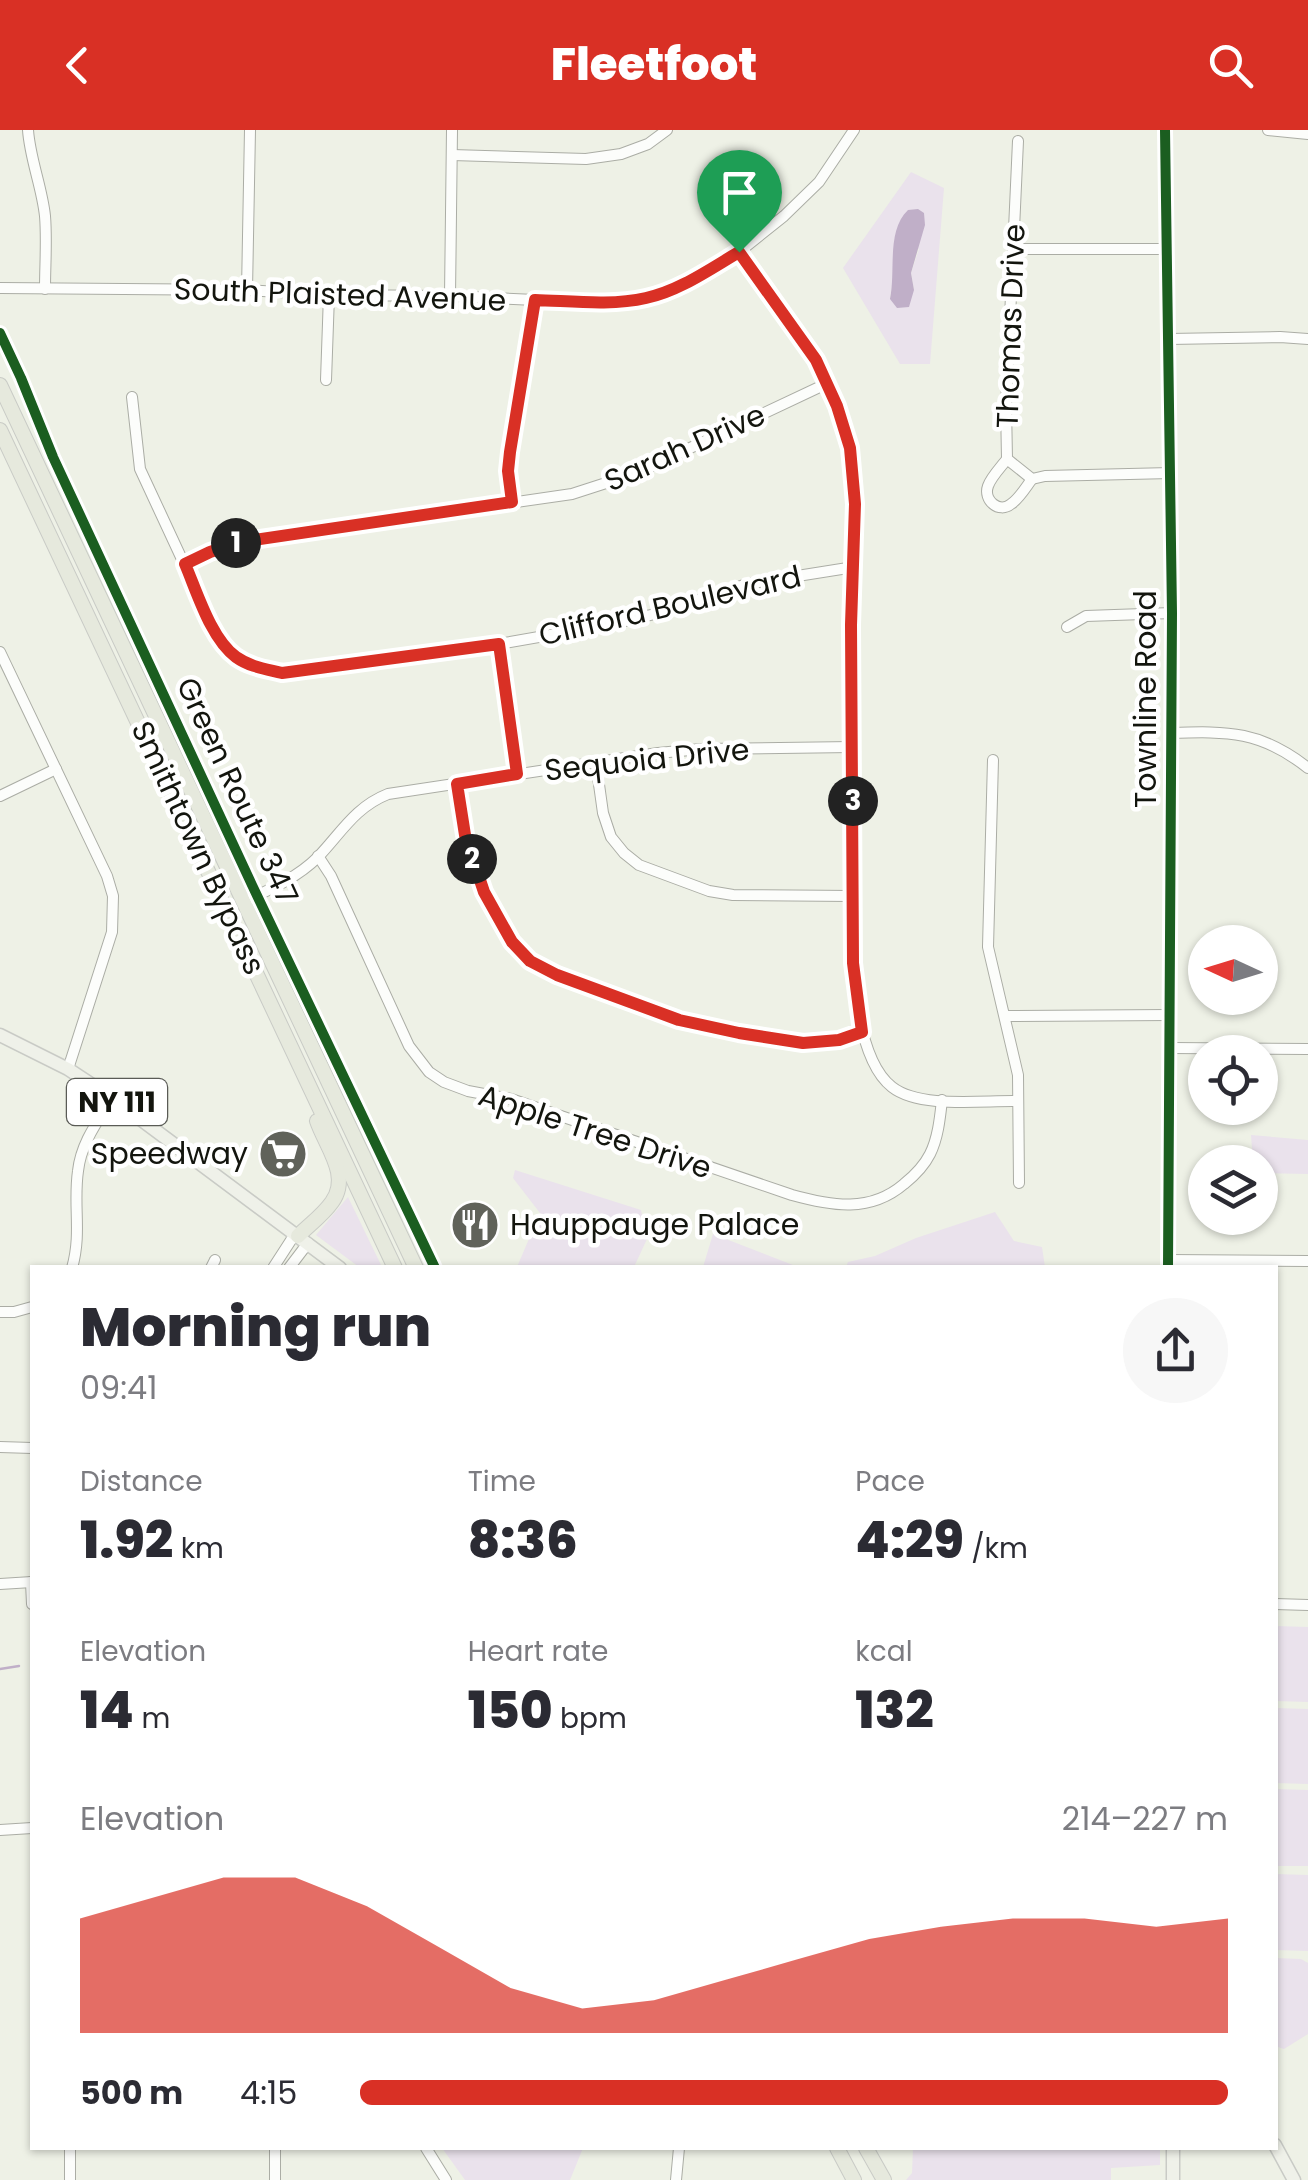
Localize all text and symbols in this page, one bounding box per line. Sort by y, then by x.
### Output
text: Fleetfoot [551,33,757,96]
icon: back [50,38,105,93]
icon: search [1203,38,1258,93]
pin [697,150,782,253]
icon: arrive [712,165,767,220]
street label: Thomas Drive [985,223,1036,429]
street label: South Plaisted Avenue [173,267,507,322]
street label: Sarah Drive [598,393,772,502]
pin: 1 [211,518,261,568]
text: 1 [231,523,241,562]
street label: Clifford Boulevard [535,554,805,657]
street label: Townline Road [1124,590,1167,808]
street label: Green Route 347 [166,670,309,911]
street label: Smithtown Bypass [121,714,276,982]
street label: Sequoia Drive [542,727,752,792]
pin: 3 [828,776,878,826]
text: 3 [845,781,861,820]
pin: 2 [447,834,497,884]
text: 2 [464,839,480,878]
north arrow [1188,925,1278,1015]
map controls [1188,925,1278,1235]
button: locate [1188,1035,1278,1125]
street label: Apple Tree Drive [473,1074,717,1189]
road number: NY 111 [67,1079,167,1125]
supermarket icon: Speedway [257,1128,309,1180]
place label: Speedway [91,1132,248,1175]
button: layers [1188,1145,1278,1235]
restaurant icon: Hauppauge Palace [449,1199,501,1251]
place label: Hauppauge Palace [510,1203,799,1246]
text: Morning run [80,1288,431,1365]
button: share [1123,1298,1228,1403]
text: 09:41 [80,1365,157,1410]
text: Distance [80,1462,203,1501]
text: Time [468,1462,536,1501]
text: Pace [855,1462,925,1501]
text: 1.92 [80,1505,173,1576]
text: 8:36 [468,1505,578,1576]
text: 4:29 [855,1505,964,1576]
text: km [173,1529,224,1568]
text: /km [964,1529,1028,1568]
text: Elevation [80,1632,206,1671]
text: Heart rate [468,1632,608,1671]
text: kcal [855,1632,913,1671]
text: 14 [80,1675,134,1746]
text: 150 [468,1675,553,1746]
text: 132 [855,1675,934,1746]
text: m [134,1699,170,1738]
text: bpm [553,1699,627,1738]
text: Elevation [80,1796,224,1841]
text: 214–227 m [1062,1796,1228,1841]
text: 500 m [80,2070,183,2115]
text: 4:15 [240,2070,297,2115]

